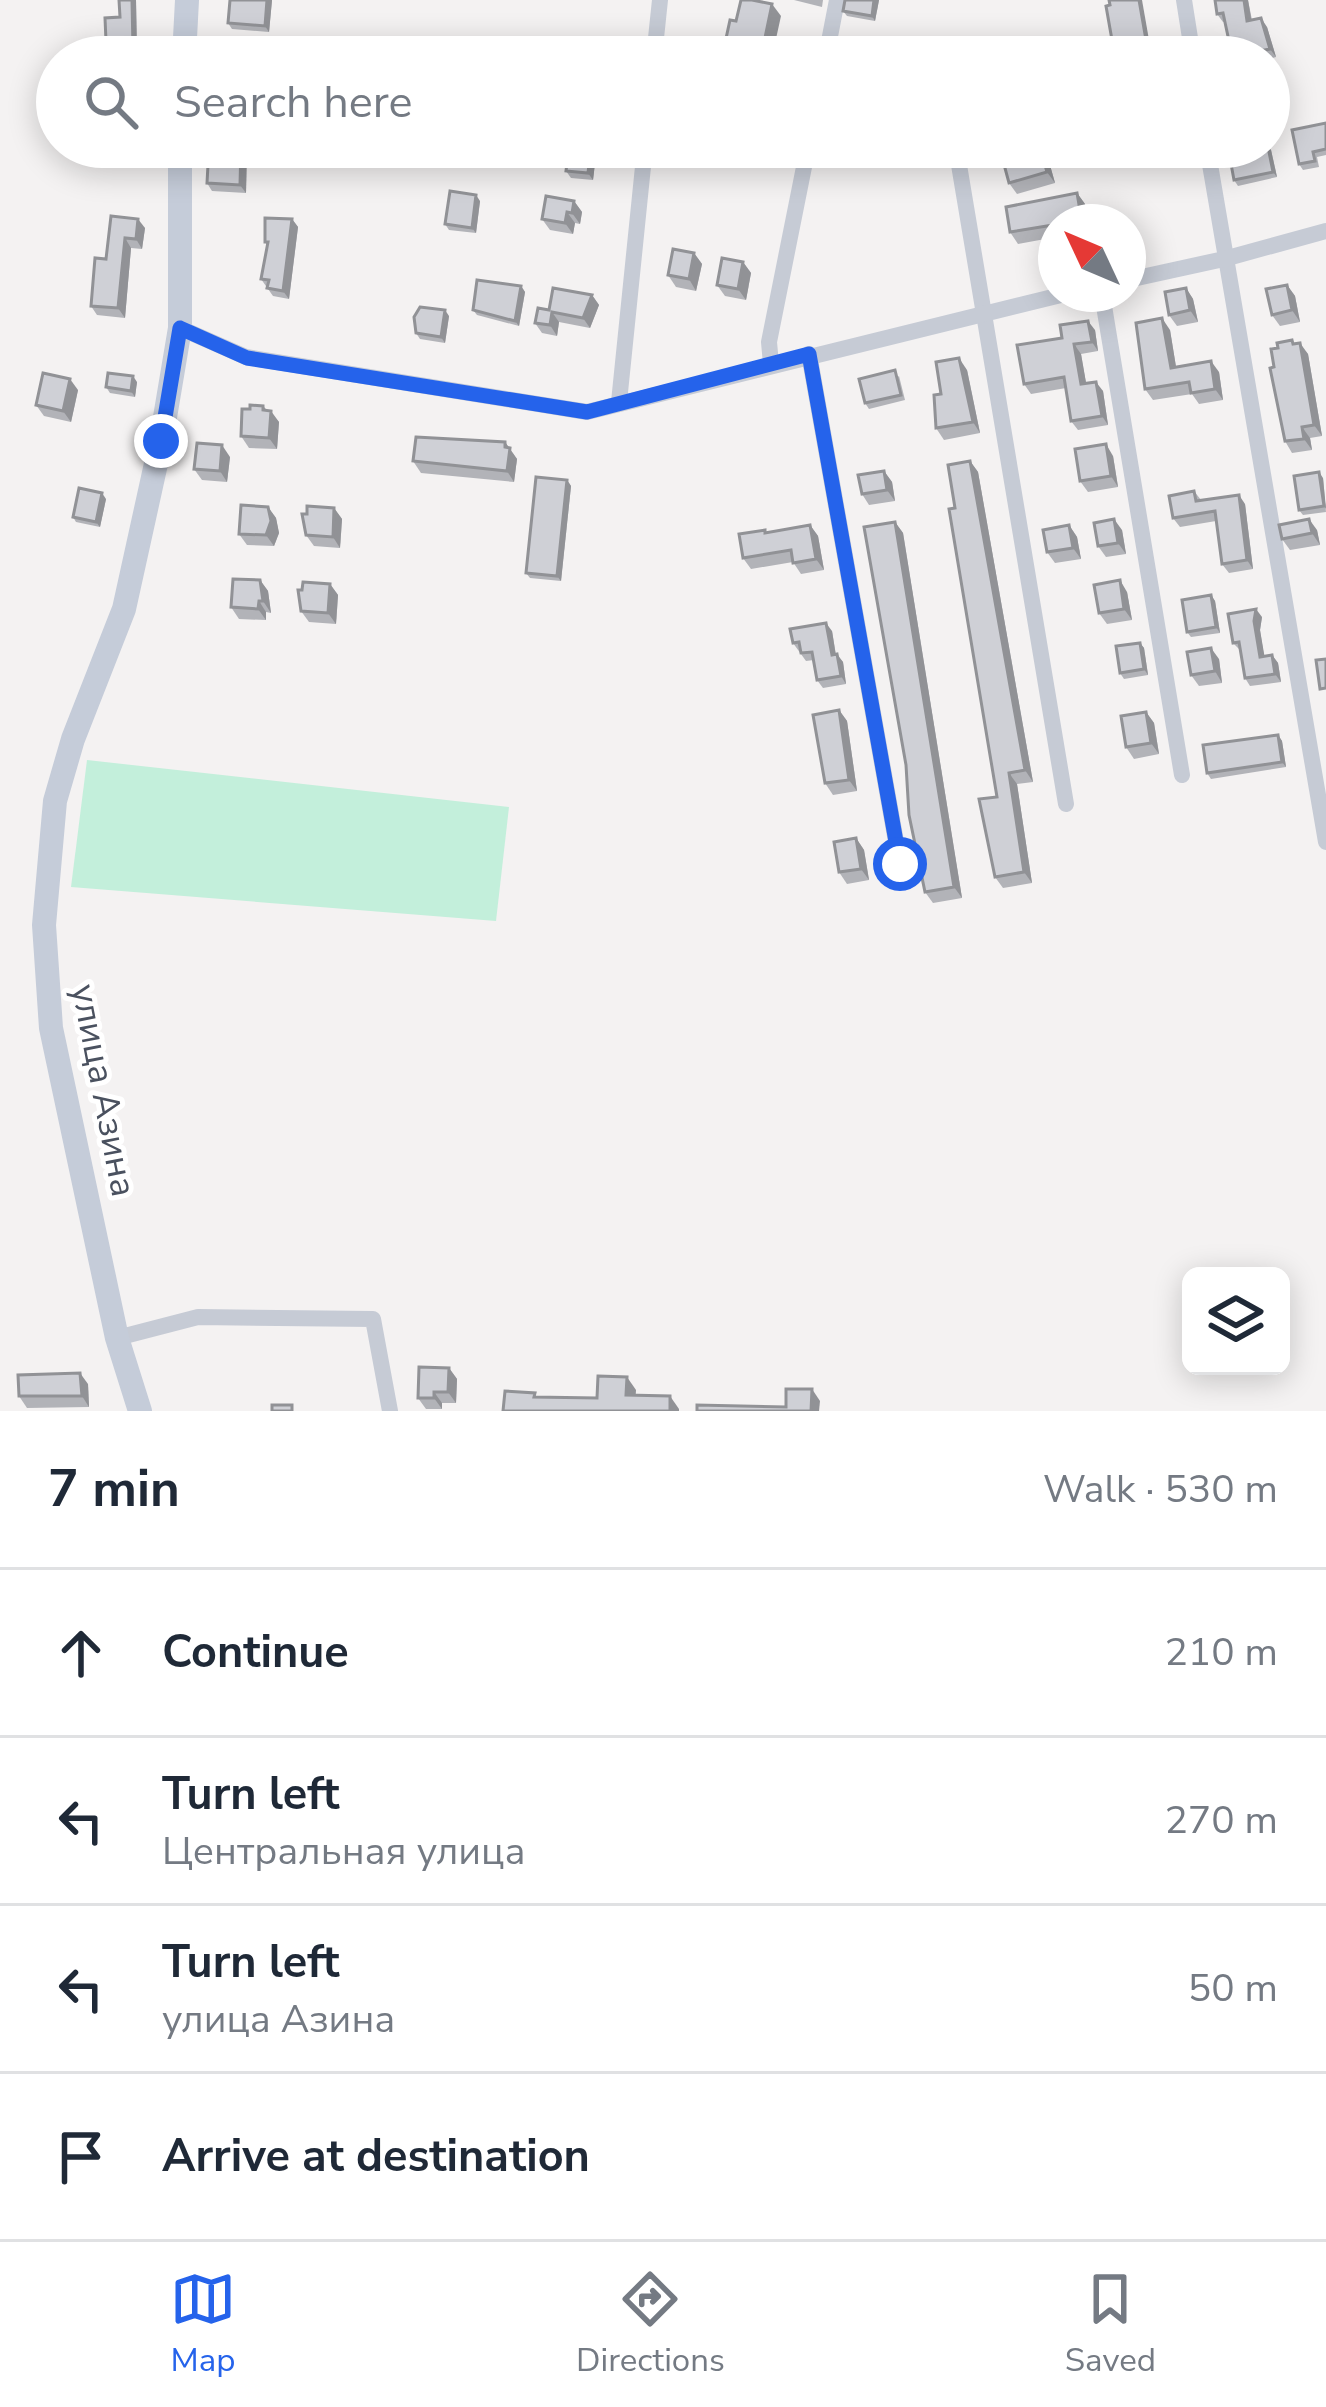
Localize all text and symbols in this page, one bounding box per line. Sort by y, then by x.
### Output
search box [36,36,1290,168]
icon: search [78,69,144,135]
text: Search here [174,72,413,133]
north arrow [1038,204,1146,312]
route end [134,414,188,468]
route start [873,837,927,891]
street label: улица Азина [59,980,148,1201]
map controls [1182,1267,1290,1375]
button: layers [1182,1267,1290,1375]
text: 7 min [48,1454,180,1524]
text: Walk · 530 m [1043,1463,1278,1516]
icon: ahead [48,1620,114,1686]
text: Continue [162,1622,349,1683]
text: 210 m [1164,1626,1278,1679]
text: Turn left [162,1764,340,1825]
icon: left [48,1788,114,1854]
text: 270 m [1164,1794,1278,1847]
text: Центральная улица [162,1825,525,1878]
text: Turn left [162,1932,340,1993]
icon: left [48,1956,114,2022]
text: 50 m [1188,1962,1278,2015]
text: улица Азина [162,1993,395,2046]
icon: arrive [48,2124,114,2190]
text: Arrive at destination [162,2126,590,2187]
tab: Map [170,2266,236,2383]
tab: Directions [576,2266,725,2383]
tab: Saved [1065,2266,1156,2383]

